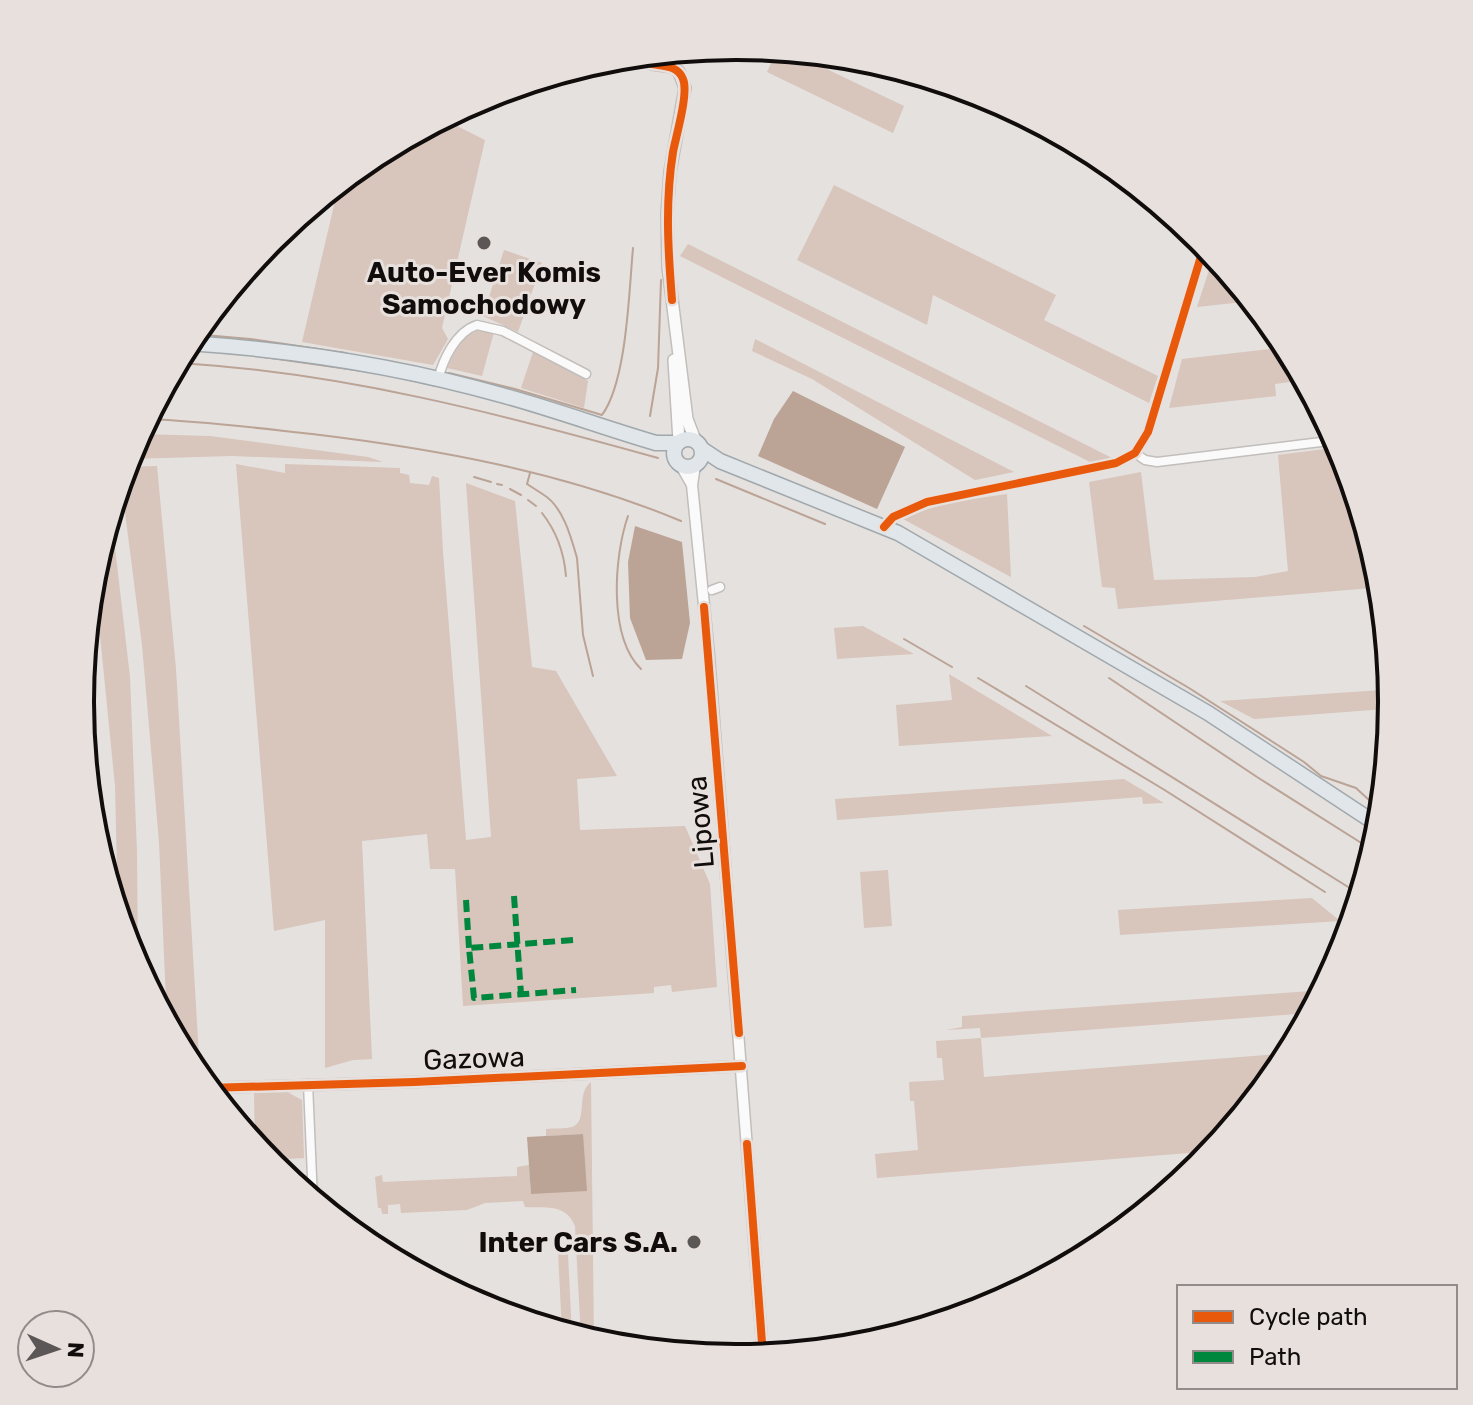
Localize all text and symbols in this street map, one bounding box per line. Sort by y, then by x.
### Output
marker: Auto-Ever Komis Samochodowy [475,234,493,252]
place label: Auto-Ever Komis Samochodowy [367,256,601,321]
street label: Lipowa [680,774,721,869]
street label: Gazowa [423,1040,525,1077]
place label: Inter Cars S.A. [478,1226,678,1259]
marker: Inter Cars S.A. [685,1233,703,1251]
legend [1177,1285,1457,1389]
text: Cycle path [1249,1303,1368,1331]
north arrow [16,1309,96,1389]
text: N [62,1341,89,1359]
text: Path [1249,1343,1301,1371]

